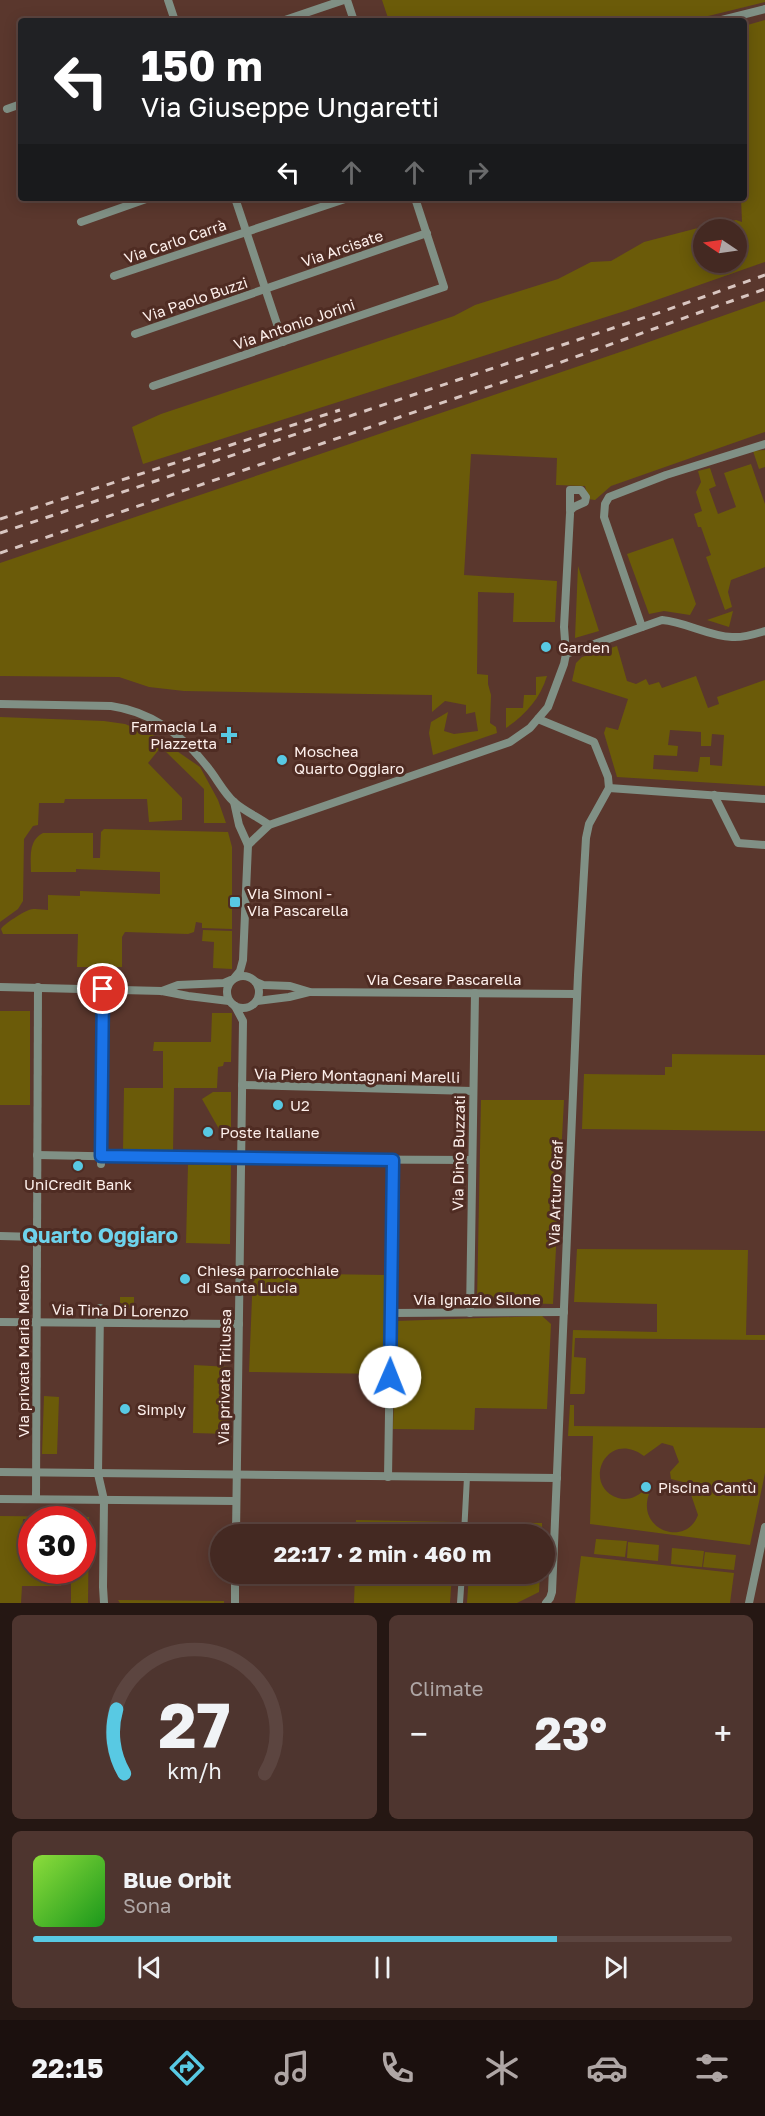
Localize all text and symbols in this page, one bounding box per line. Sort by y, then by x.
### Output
text: 150 m [141,40,263,90]
icon: left [42,42,120,120]
text: Via Giuseppe Ungaretti [141,91,439,123]
icon: left [272,156,305,189]
icon: ahead [335,156,368,189]
icon: ahead [398,156,431,189]
icon: right [461,156,494,189]
street label: Via Carlo Carrà [122,215,228,267]
north arrow [693,219,747,273]
map controls [693,219,747,273]
street label: Via Arcisate [299,226,385,270]
street label: Via Paolo Buzzi [140,273,250,325]
street label: Via Antonio Jorini [231,295,357,353]
place label: Garden [558,638,610,656]
marker: Garden [539,640,553,654]
place label: Farmacia La Piazzetta [131,717,217,752]
marker: Farmacia La Piazzetta [222,728,236,742]
place label: Moschea Quarto Oggiaro [294,742,404,777]
marker: Moschea Quarto Oggiaro [275,753,289,767]
place label: Via Simoni - Via Pascarella [247,884,349,919]
marker: Via Simoni - Via Pascarella [228,895,242,909]
pin [77,963,128,1014]
street label: Via Cesare Pascarella [367,970,522,988]
icon: arrive [86,972,119,1005]
street label: Via Piero Montagnani Marelli [254,1064,460,1086]
street label: Via Dino Buzzati [448,1095,468,1211]
place label: U2 [290,1096,310,1114]
marker: U2 [271,1098,285,1112]
place label: Poste Italiane [220,1123,320,1141]
marker: Poste Italiane [201,1125,215,1139]
street label: Via Arturo Graf [544,1139,566,1246]
marker: UniCredit Bank [71,1159,85,1173]
place label: UniCredit Bank [24,1175,133,1193]
district label: Quarto Oggiaro [22,1222,178,1248]
place label: Chiesa parrocchiale di Santa Lucia [197,1261,339,1296]
street label: Via privata Maria Melato [14,1264,32,1438]
marker: Chiesa parrocchiale di Santa Lucia [178,1272,192,1286]
street label: Via Ignazio Silone [413,1290,541,1308]
street label: Via Tina Di Lorenzo [51,1300,189,1320]
street label: Via privata Trilussa [214,1309,234,1445]
position arrow [358,1345,422,1409]
place label: Simply [137,1400,187,1418]
marker: Simply [118,1402,132,1416]
place label: Piscina Cantù [658,1478,756,1496]
marker: Piscina Cantù [639,1480,653,1494]
speed limit sign: 30 [18,1506,96,1584]
text: 22:17 · 2 min · 460 m [274,1540,491,1567]
text: Climate [410,1676,483,1700]
text: 27 [158,1687,230,1762]
text: 23° [535,1706,607,1760]
text: − [410,1714,428,1753]
text: + [714,1714,732,1753]
text: km/h [167,1758,222,1784]
text: Blue Orbit [123,1866,231,1893]
text: Sona [123,1893,171,1917]
icon: previous [133,1951,166,1984]
icon: pause [366,1951,399,1984]
icon: next [599,1951,632,1984]
icon: directions [166,2047,208,2089]
icon: music [271,2047,313,2089]
icon: phone [376,2047,418,2089]
icon: climate [481,2047,523,2089]
icon: car [586,2047,628,2089]
icon: filters [691,2047,733,2089]
text: 22:15 [32,2052,103,2084]

